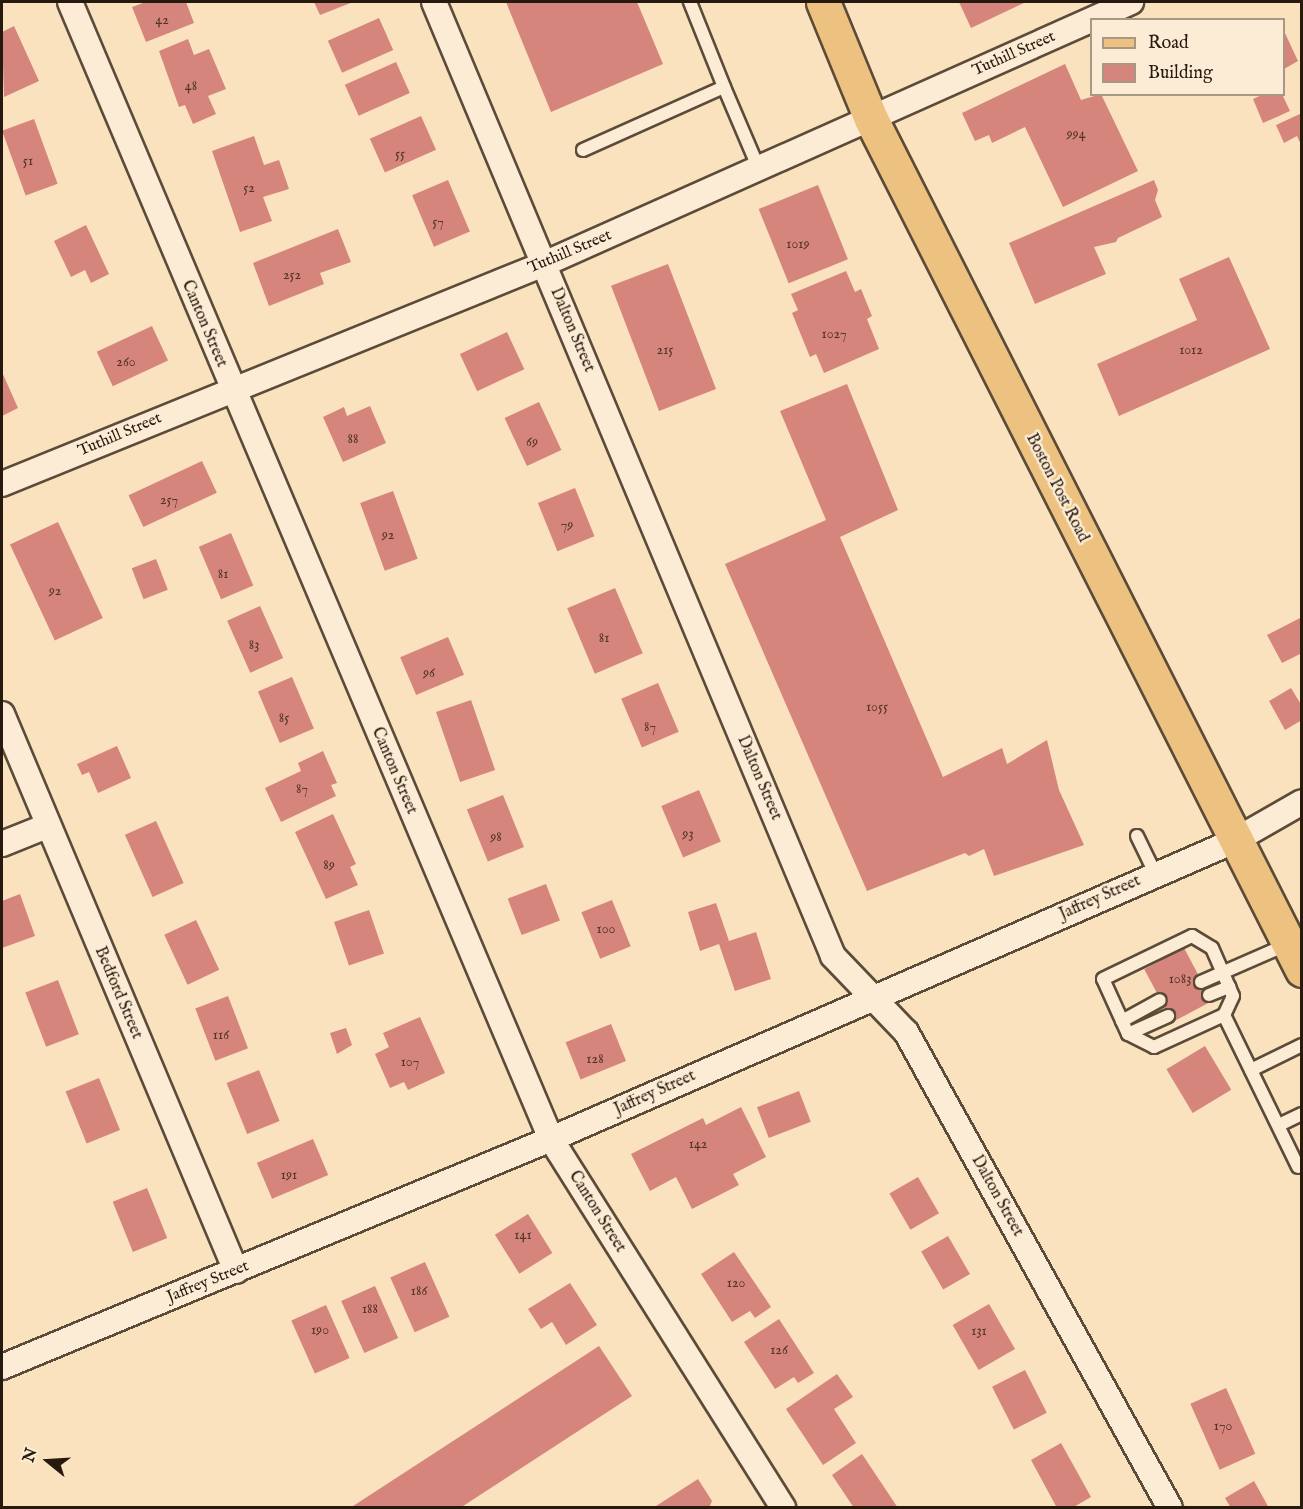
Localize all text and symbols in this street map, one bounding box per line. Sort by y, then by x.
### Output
house number: 42 [155,12,169,28]
legend [1090,18,1285,96]
street label: Tuthill Street [970,27,1058,81]
text: Road [1148,32,1189,55]
text: Building [1148,62,1213,85]
house number: 48 [185,78,197,94]
house number: 994 [1067,126,1085,142]
house number: 55 [395,146,405,162]
house number: 51 [23,153,33,169]
house number: 52 [243,180,255,196]
house number: 57 [432,214,444,230]
street label: Tuthill Street [525,226,615,278]
house number: 1019 [786,236,810,252]
house number: 252 [283,267,301,283]
street label: Canton Street [177,278,231,370]
street label: Dalton Street [546,285,598,375]
house number: 1027 [822,326,846,342]
house number: 215 [657,342,673,358]
house number: 1012 [1179,342,1203,358]
house number: 260 [116,354,136,370]
street label: Tuthill Street [75,409,165,461]
house number: 88 [348,431,358,447]
street label: Boston Post Road [1021,431,1093,545]
house number: 69 [526,434,538,450]
house number: 257 [160,492,178,508]
house number: 79 [561,517,573,533]
house number: 92 [382,527,394,543]
house number: 81 [218,566,228,582]
house number: 92 [49,583,61,599]
house number: 81 [599,630,609,646]
house number: 83 [249,637,259,653]
house number: 96 [423,665,435,681]
house number: 1055 [866,699,888,715]
house number: 85 [279,710,289,726]
house number: 87 [644,719,656,735]
street label: Canton Street [367,725,421,817]
street label: Dalton Street [733,733,785,823]
house number: 87 [296,781,308,797]
house number: 93 [682,826,694,842]
house number: 98 [490,829,502,845]
house number: 89 [323,857,335,873]
street label: Jaffrey Street [1056,872,1144,924]
house number: 100 [597,921,615,937]
street label: Bedford Street [90,944,146,1042]
house number: 1083 [1169,971,1191,987]
house number: 116 [213,1027,229,1043]
house number: 128 [586,1051,604,1067]
house number: 107 [401,1054,419,1070]
street label: Jaffrey Street [611,1067,699,1119]
house number: 142 [689,1136,707,1152]
street label: Dalton Street [967,1152,1027,1240]
house number: 191 [281,1167,297,1183]
street label: Canton Street [564,1168,630,1256]
house number: 141 [514,1227,532,1243]
street label: Jaffrey Street [164,1257,252,1307]
house number: 120 [727,1275,745,1291]
house number: 186 [411,1283,427,1299]
house number: 188 [362,1301,378,1317]
house number: 190 [311,1322,329,1338]
house number: 131 [971,1323,987,1339]
house number: 126 [770,1342,788,1358]
house number: 170 [1214,1418,1232,1434]
north arrow [18,1431,78,1491]
text: N [19,1446,43,1465]

